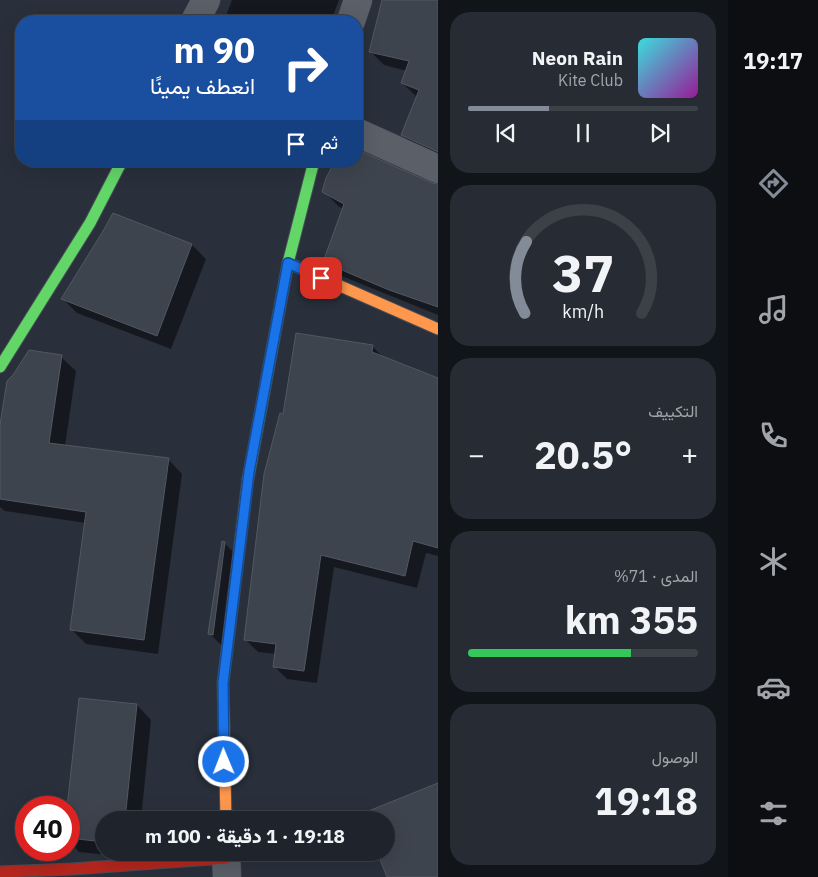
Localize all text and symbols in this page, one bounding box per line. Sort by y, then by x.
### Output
text: 90 m [173,27,255,73]
icon: right [273,35,338,100]
text: Neon Rain [532,46,623,70]
text: 19:17 [743,46,803,75]
text: Kite Club [558,70,623,90]
text: انعطف يمينًا [150,71,255,100]
icon: previous [492,119,520,147]
icon: pause [569,119,597,147]
icon: next [646,119,674,147]
icon: arrive [282,130,310,158]
text: ثم [320,130,338,154]
icon: directions [756,166,791,201]
text: 37 [552,239,614,306]
pin [300,257,342,299]
icon: arrive [307,264,335,292]
icon: music [756,292,791,327]
text: km/h [562,300,604,323]
text: التكييف [648,401,698,421]
icon: phone [756,418,791,453]
text: 20.5° [534,430,632,479]
text: − [468,436,485,473]
text: + [681,436,698,473]
icon: climate [756,544,791,579]
text: المدى · 71% [614,566,698,586]
text: 355 km [565,595,698,644]
icon: car [756,670,791,705]
position arrow [197,735,249,787]
text: الوصول [652,747,698,767]
text: 19:18 [594,776,698,825]
speed limit sign: 40 [15,796,80,861]
icon: filters [756,796,791,831]
text: 19:18 · 1 دقيقة · 100 m [145,824,345,848]

